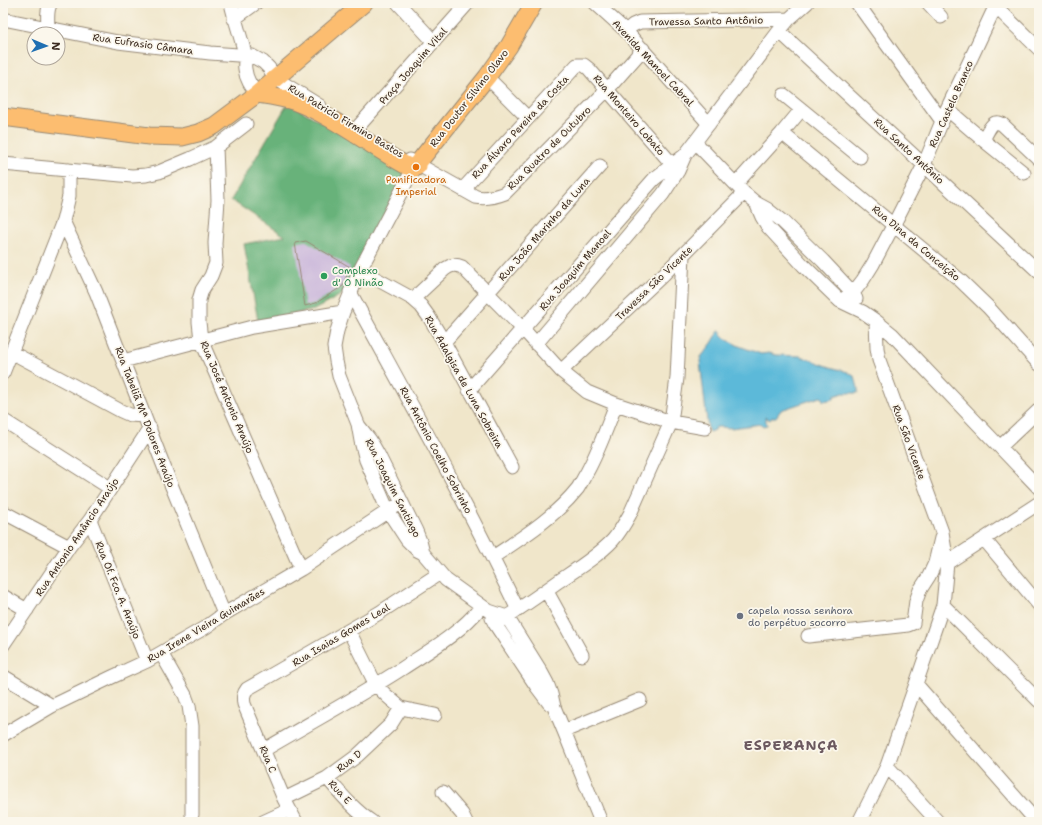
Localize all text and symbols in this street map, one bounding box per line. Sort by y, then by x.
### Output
street label: Travessa Santo Antônio [649,14,763,28]
street label: Avenida Manoel Cabral [609,17,697,109]
street label: Praça Joaquim Vital [376,25,450,107]
north arrow [26,26,66,66]
street label: Rua Eufrasio Câmara [92,31,195,58]
text: N [48,42,63,51]
street label: Rua Doutor Silvino Olavo [427,47,511,149]
street label: Rua Castelo Branco [926,58,976,150]
street label: Rua Álvaro Pereira da Costa [469,72,572,181]
street label: Rua Monteiro Lobato [590,72,668,158]
street label: Rua Patricio Firmino Bastos [286,81,406,161]
street label: Rua Quatro de Outubro [504,103,594,193]
street label: Rua Santo Antônio [871,115,947,187]
marker: Panificadora Imperial [411,162,421,172]
place label: Panificadora Imperial [386,173,447,198]
street label: Rua João Marinho da Luna [495,174,593,283]
street label: Rua Dina da Conceição [869,202,963,284]
street label: Rua Joaquim Manoel [536,227,614,313]
street label: Travessa São Vicente [613,243,695,323]
place label: Complexo d' O Ninão [332,264,383,289]
marker: Complexo d' O Ninão [319,271,329,281]
street label: Rua Adalgisa de Luna Sobreira [422,314,506,451]
street label: Rua José Antonio Araújo [197,339,257,455]
street label: Rua Tabeliã Mª Dolores Araújo [112,345,178,489]
street label: Rua Antônio Coelho Sobrinho [397,384,475,516]
street label: Rua São Vicente [889,403,929,482]
street label: Rua Joaquim Santiago [362,436,424,540]
street label: Rua Antonio Amâncio Araújo [32,475,122,599]
street label: Rua Of. Fco. A. Araújo [92,539,144,641]
street label: Rua Irene Vieira Guimarães [145,585,267,665]
street label: Rua Isaias Gomes Leal [290,601,392,669]
place label: capela nossa senhora do perpétuo socorro [748,604,854,629]
marker: capela nossa senhora do perpétuo socorro [735,611,745,621]
district label: ESPERANÇA [744,736,838,754]
street label: Rua C [257,744,279,774]
street label: Rua D [334,747,365,775]
street label: Rua E [326,777,354,807]

